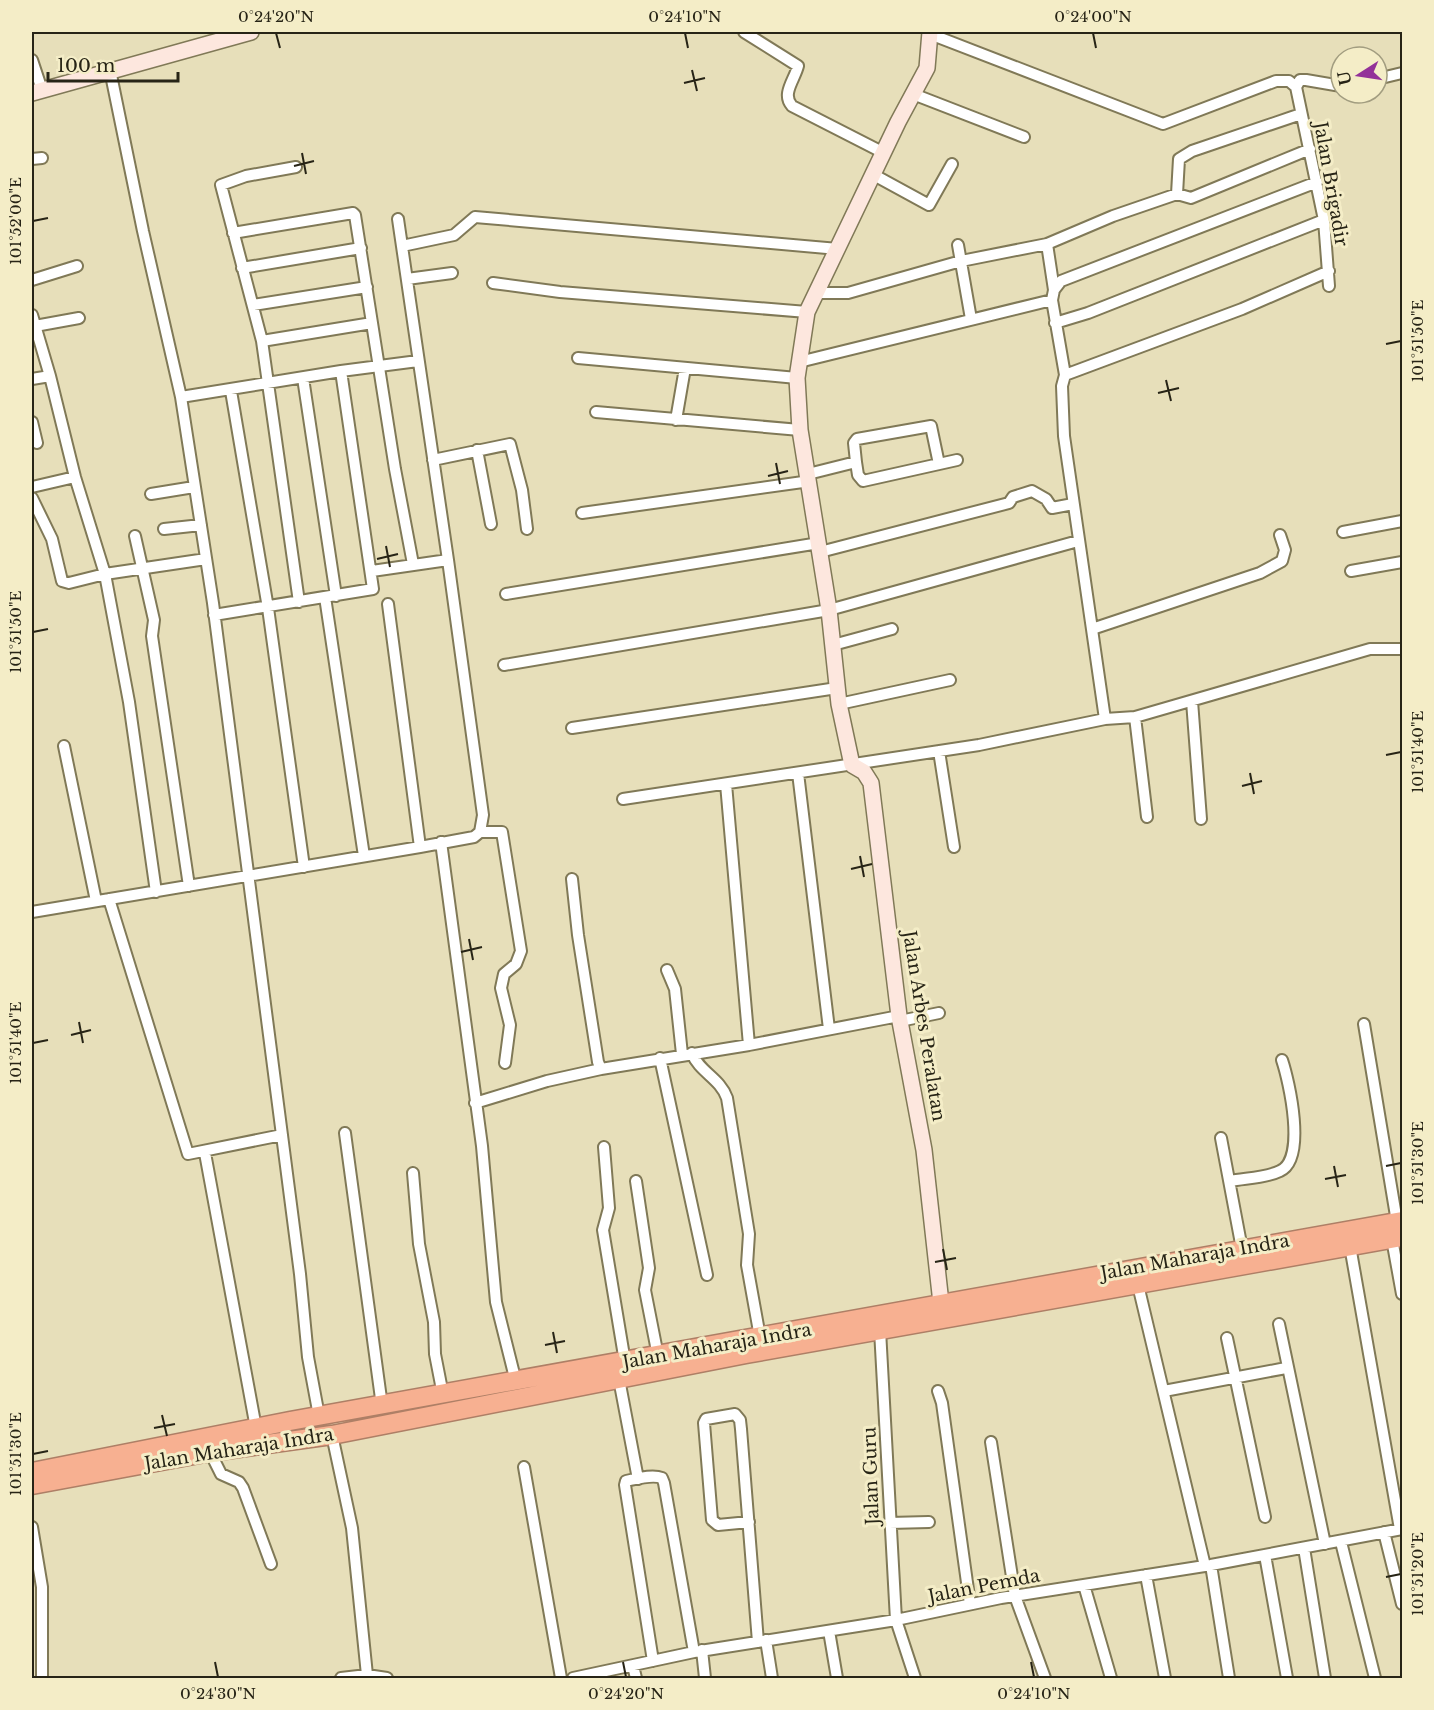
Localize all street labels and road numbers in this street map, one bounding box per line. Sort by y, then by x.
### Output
street label: Jalan Brigadir [1309,118,1353,248]
street label: Jalan Arbes Peralatan [898,927,950,1123]
street label: Jalan Maharaja Indra [1097,1230,1291,1285]
street label: Jalan Maharaja Indra [619,1319,813,1374]
street label: Jalan Maharaja Indra [141,1423,335,1475]
street label: Jalan Guru [858,1427,884,1527]
street label: Jalan Pemda [924,1564,1042,1608]

